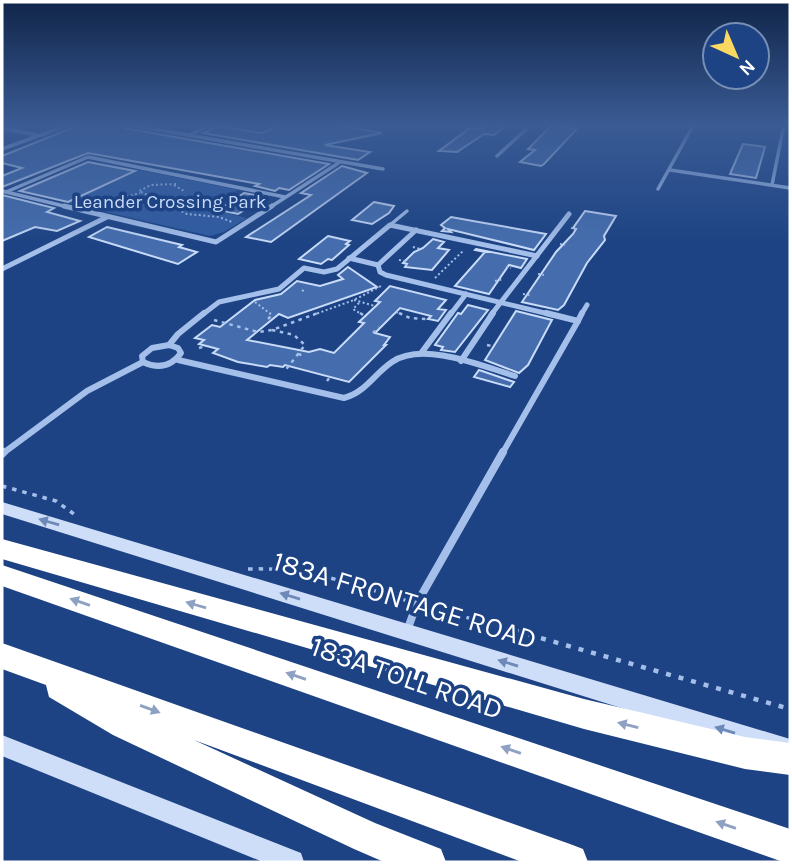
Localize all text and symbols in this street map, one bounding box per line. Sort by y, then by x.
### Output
north arrow [701,21,771,91]
text: N [735,55,760,80]
park label: Leander Crossing Park [74,191,267,213]
one-way arrow [38,516,60,527]
street label: 183A FRONTAGE ROAD [269,544,541,656]
one-way arrow [280,590,301,600]
one-way arrow [70,596,91,607]
one-way arrow [185,599,206,609]
street label: 183A TOLL ROAD [307,630,507,726]
one-way arrow [497,657,518,668]
one-way arrow [285,670,306,681]
one-way arrow [139,704,160,715]
one-way arrow [617,719,639,730]
one-way arrow [714,725,735,735]
one-way arrow [500,744,521,755]
one-way arrow [715,819,736,830]

